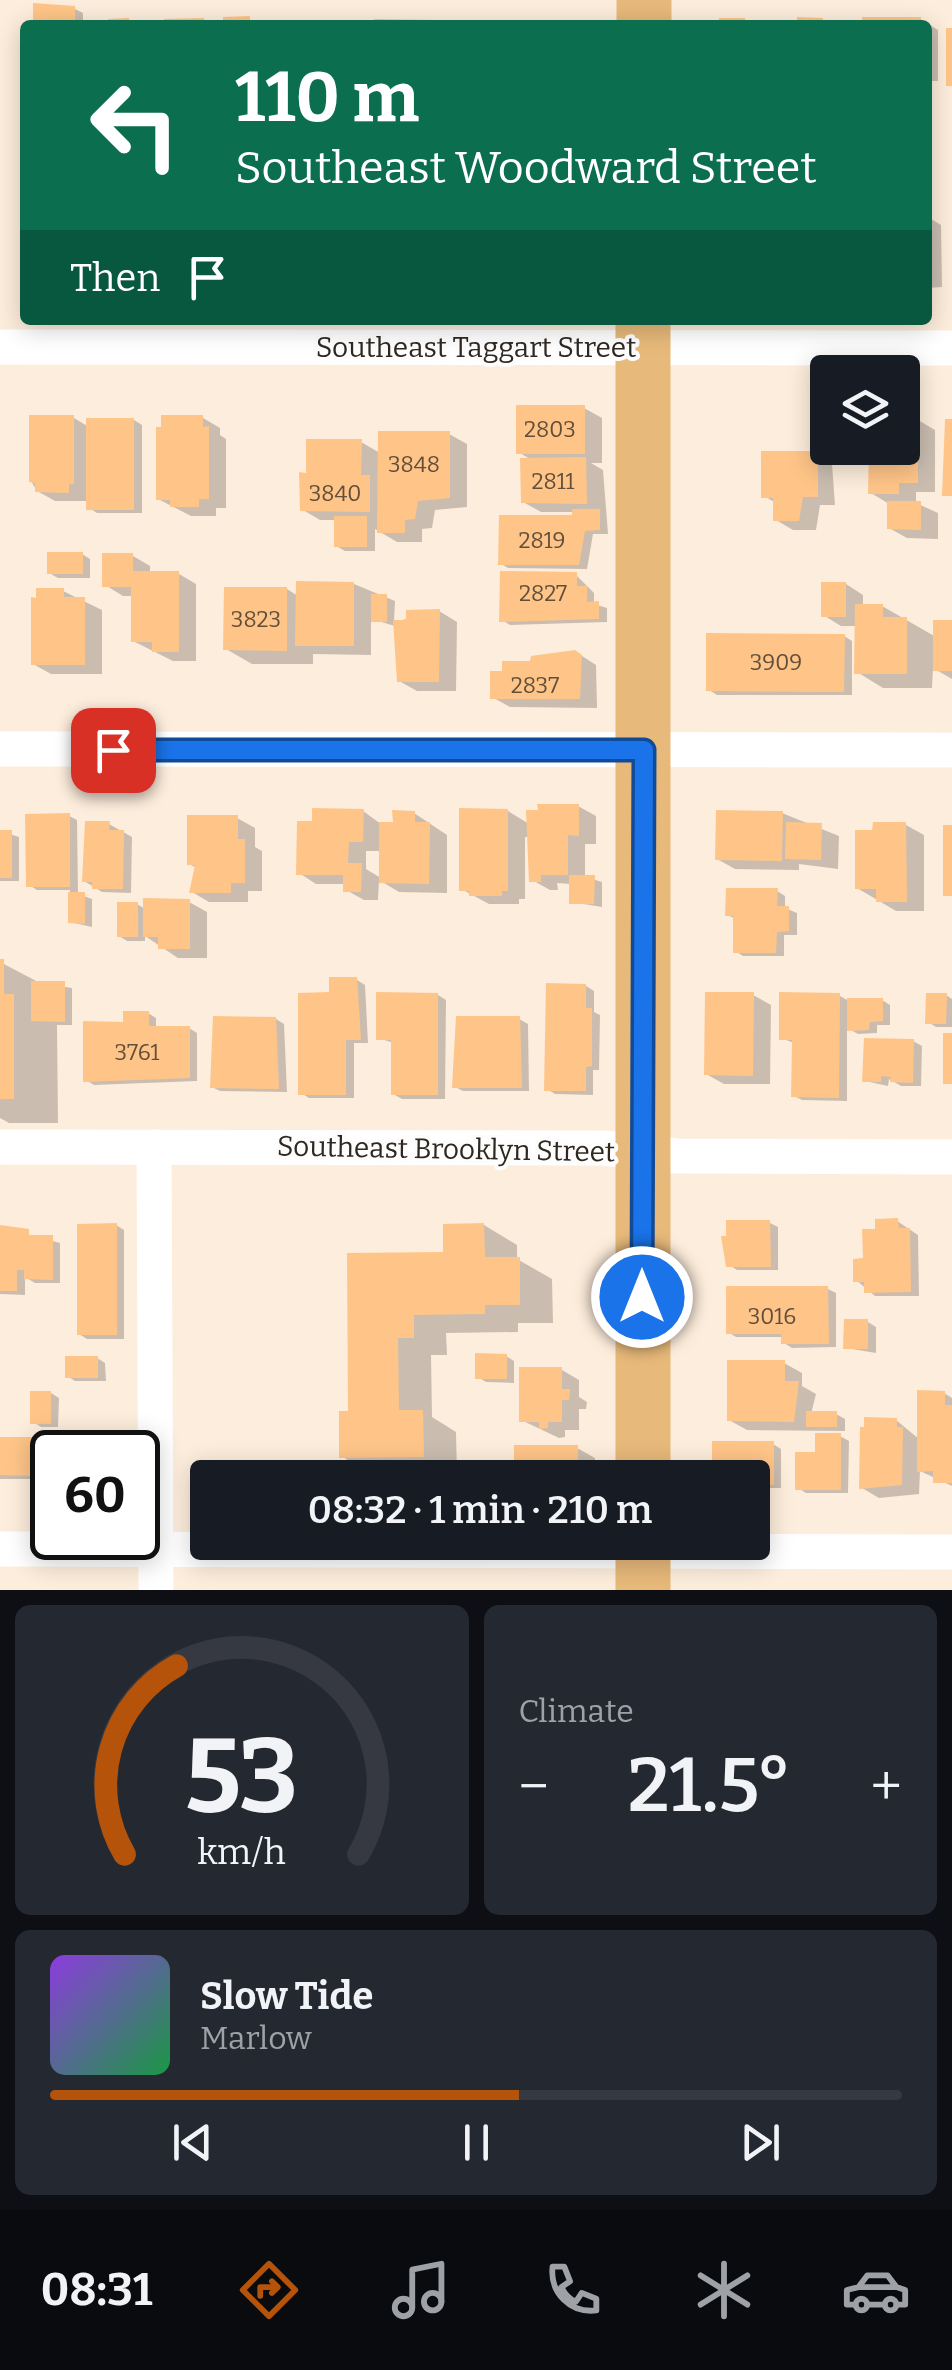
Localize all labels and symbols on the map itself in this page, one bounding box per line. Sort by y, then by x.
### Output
street label: Southeast Taggart Street [316,331,636,364]
house number: 2803 [524,416,576,443]
house number: 3848 [388,451,440,478]
house number: 2811 [531,468,575,495]
house number: 3840 [309,480,361,507]
house number: 2819 [518,527,566,554]
house number: 2827 [519,580,567,607]
house number: 3823 [231,606,281,633]
house number: 3909 [750,649,802,676]
house number: 2837 [511,672,559,699]
pin [71,708,156,793]
house number: 3761 [115,1039,160,1066]
street label: Southeast Brooklyn Street [277,1130,615,1168]
position arrow [590,1245,694,1349]
house number: 3016 [748,1303,796,1330]
speed limit sign: 60 [30,1430,160,1560]

